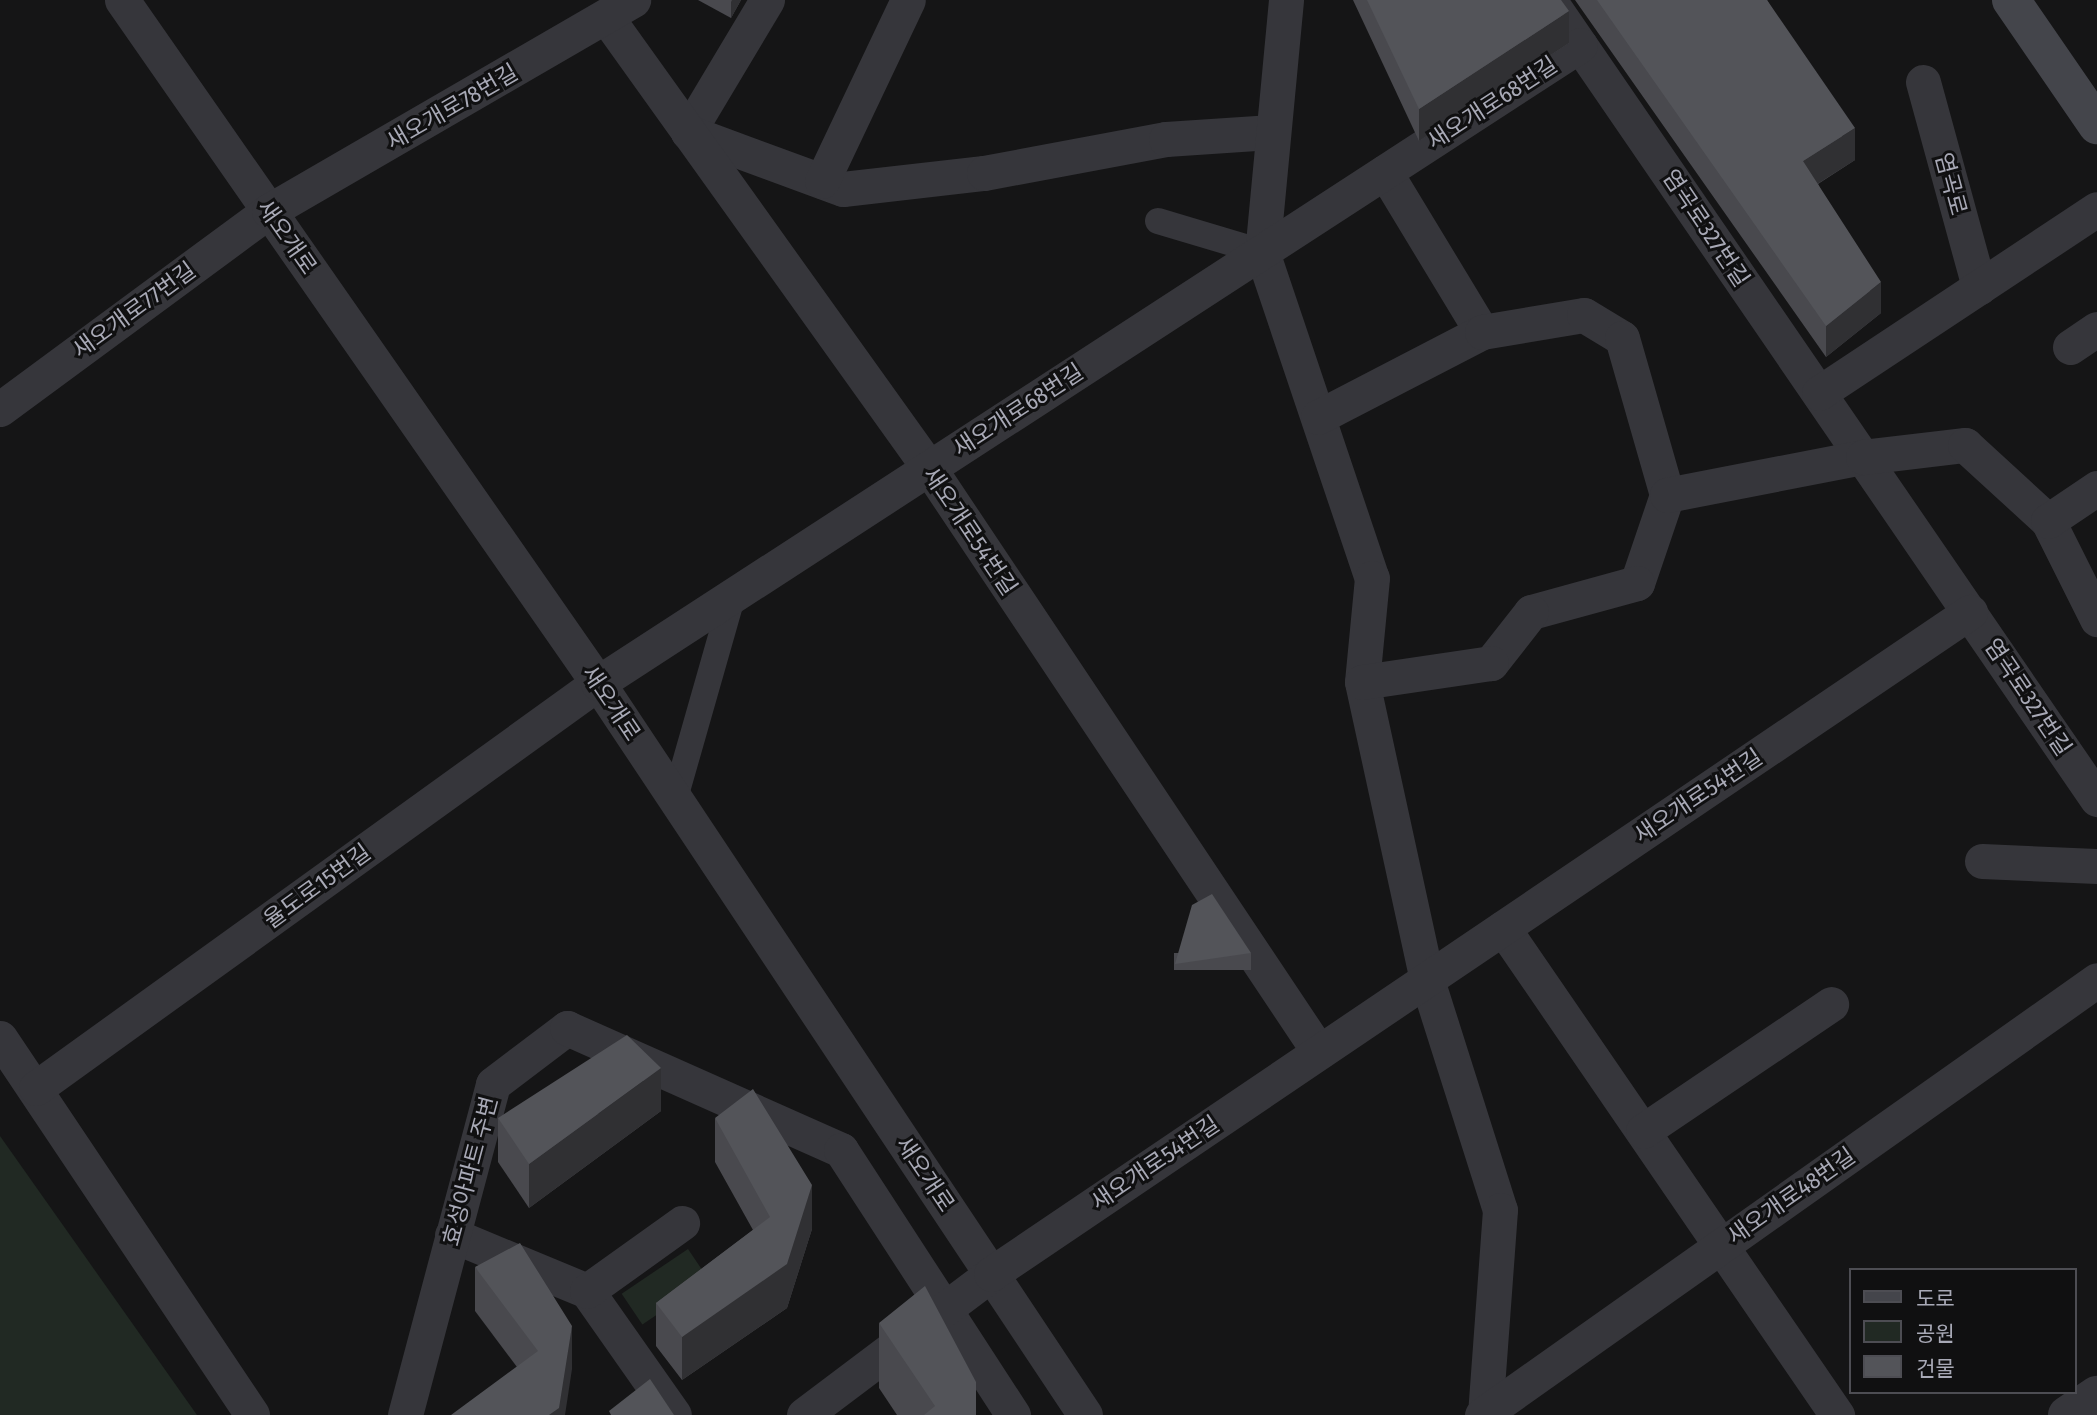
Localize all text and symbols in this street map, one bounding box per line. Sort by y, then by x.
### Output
street label: 새오개로68번길 [1422,51,1562,155]
street label: 새오개로78번길 [381,58,523,156]
street label: 염곡로 [1929,150,1973,218]
street label: 염곡로327번길 [1657,164,1755,292]
street label: 새오개로 [251,194,323,280]
street label: 새오개로77번길 [67,256,201,364]
street label: 새오개로68번길 [948,358,1088,462]
street label: 새오개로54번길 [917,462,1023,600]
street label: 염곡로327번길 [1979,633,2077,761]
street label: 새오개로 [576,660,646,746]
street label: 새오개로54번길 [1629,743,1767,849]
street label: 율도로15번길 [258,838,376,934]
street label: 효성아파트 주변 [437,1093,503,1249]
street label: 새오개로54번길 [1086,1110,1224,1216]
street label: 새오개로 [890,1131,960,1217]
street label: 새오개로48번길 [1722,1142,1860,1250]
legend [1848,1268,2076,1394]
text: 도로 [1916,1286,1955,1312]
text: 공원 [1916,1321,1955,1347]
text: 건물 [1916,1356,1955,1382]

